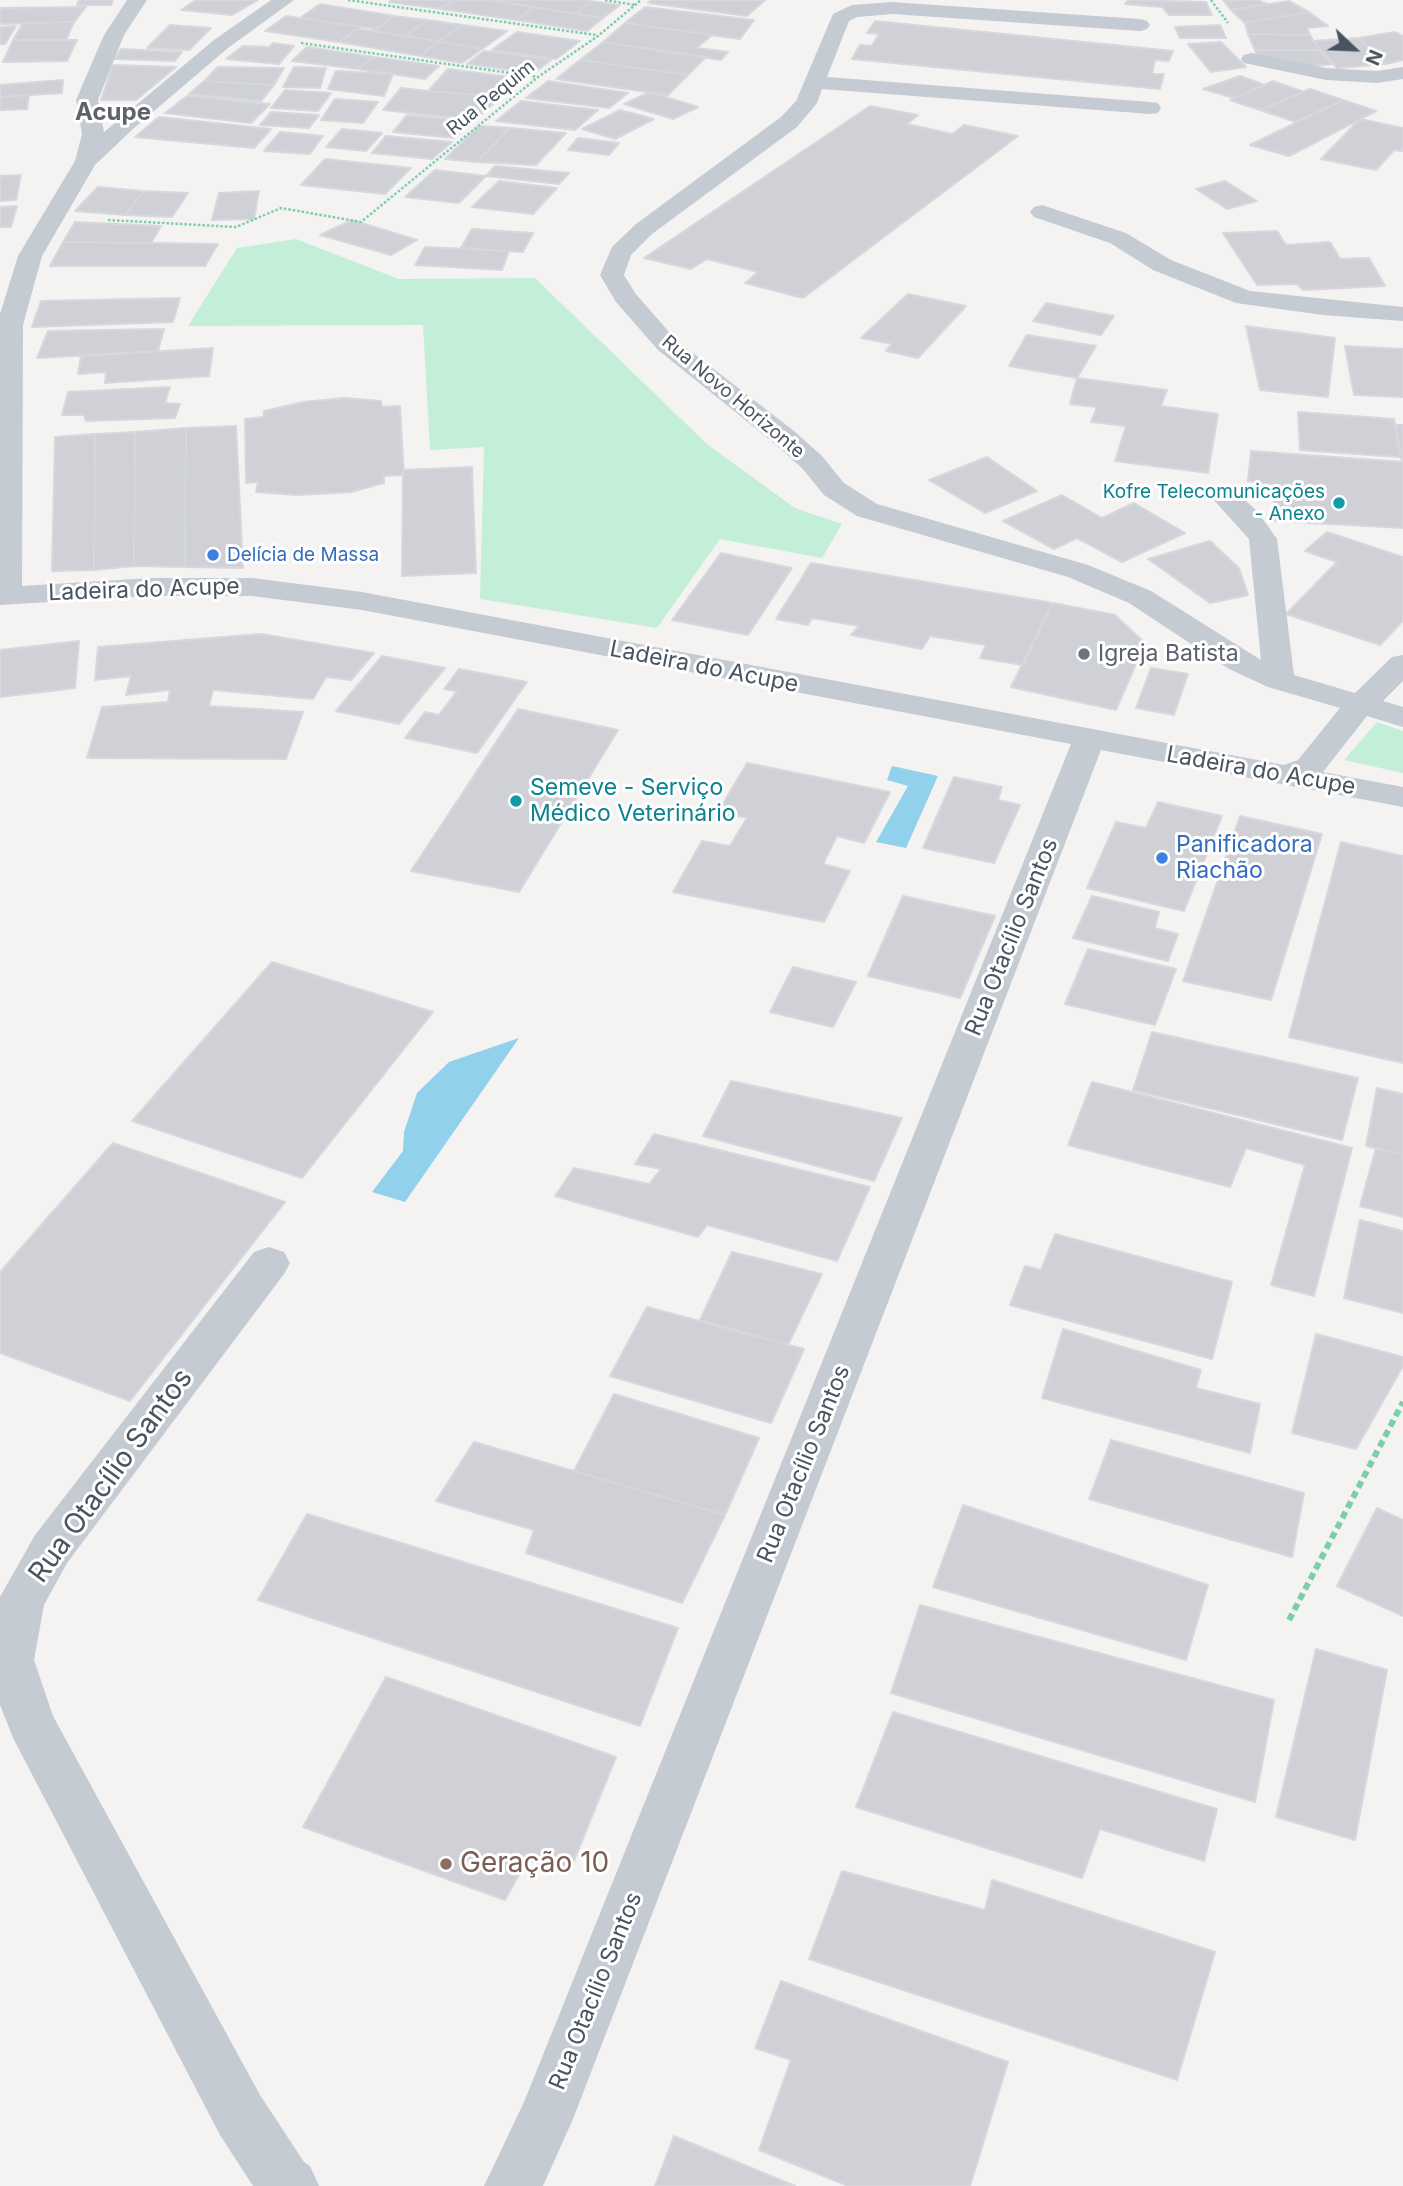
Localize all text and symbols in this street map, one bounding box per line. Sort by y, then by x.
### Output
north arrow [1319,14,1389,84]
text: N [1360,46,1387,69]
street label: Rua Pequim [442,56,540,140]
district label: Acupe [75,99,151,127]
street label: Rua Novo Horizonte [657,331,809,463]
place label: Kofre Telecomunicações - Anexo [1103,481,1325,525]
marker: Kofre Telecomunicações - Anexo [1331,495,1347,511]
place label: Delícia de Massa [227,544,379,566]
marker: Delícia de Massa [205,547,221,563]
street label: Ladeira do Acupe [48,573,240,607]
street label: Ladeira do Acupe [607,635,801,699]
place label: Igreja Batista [1098,640,1239,668]
marker: Igreja Batista [1076,646,1092,662]
street label: Ladeira do Acupe [1164,741,1358,801]
place label: Semeve - Serviço Médico Veterinário [530,774,736,828]
marker: Semeve - Serviço Médico Veterinário [508,793,524,809]
place label: Panificadora Riachão [1176,831,1313,885]
street label: Rua Otacílio Santos [960,834,1064,1040]
marker: Panificadora Riachão [1154,850,1170,866]
street label: Rua Otacílio Santos [752,1361,856,1567]
street label: Rua Otacílio Santos [22,1362,200,1590]
place label: Geração 10 [460,1847,609,1881]
marker: Geração 10 [438,1856,454,1872]
street label: Rua Otacílio Santos [544,1888,648,2094]

